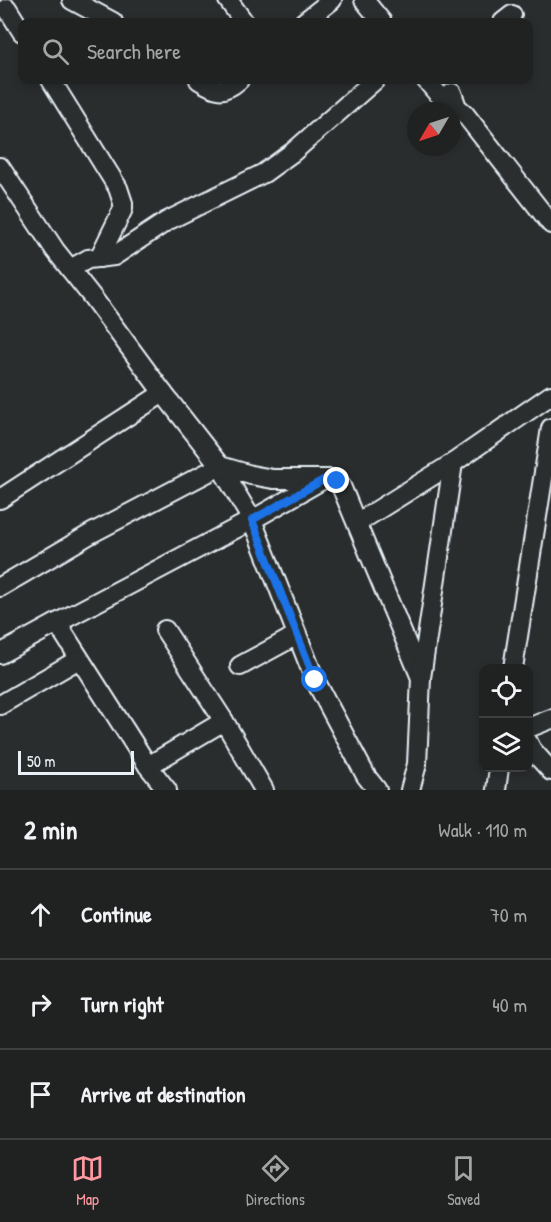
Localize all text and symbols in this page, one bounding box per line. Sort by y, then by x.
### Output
search box [18,18,533,84]
icon: search [39,35,72,68]
text: Search here [87,36,181,66]
north arrow [407,102,461,156]
route end [323,467,349,493]
map controls [479,664,533,772]
button: locate [479,664,533,718]
route start [301,666,327,692]
button: layers [479,718,533,772]
scale bar [18,748,134,776]
text: 50 m [27,750,56,772]
text: 2 min [24,812,77,847]
text: Walk · 110 m [438,816,527,843]
icon: ahead [24,898,57,931]
text: Continue [81,899,152,929]
text: 70 m [490,901,527,928]
icon: right [24,988,57,1021]
text: Turn right [81,989,164,1019]
text: 40 m [492,991,527,1018]
icon: arrive [24,1078,57,1111]
text: Arrive at destination [81,1079,246,1109]
tab: Map [71,1152,104,1210]
tab: Directions [246,1152,305,1210]
tab: Saved [447,1152,480,1210]

